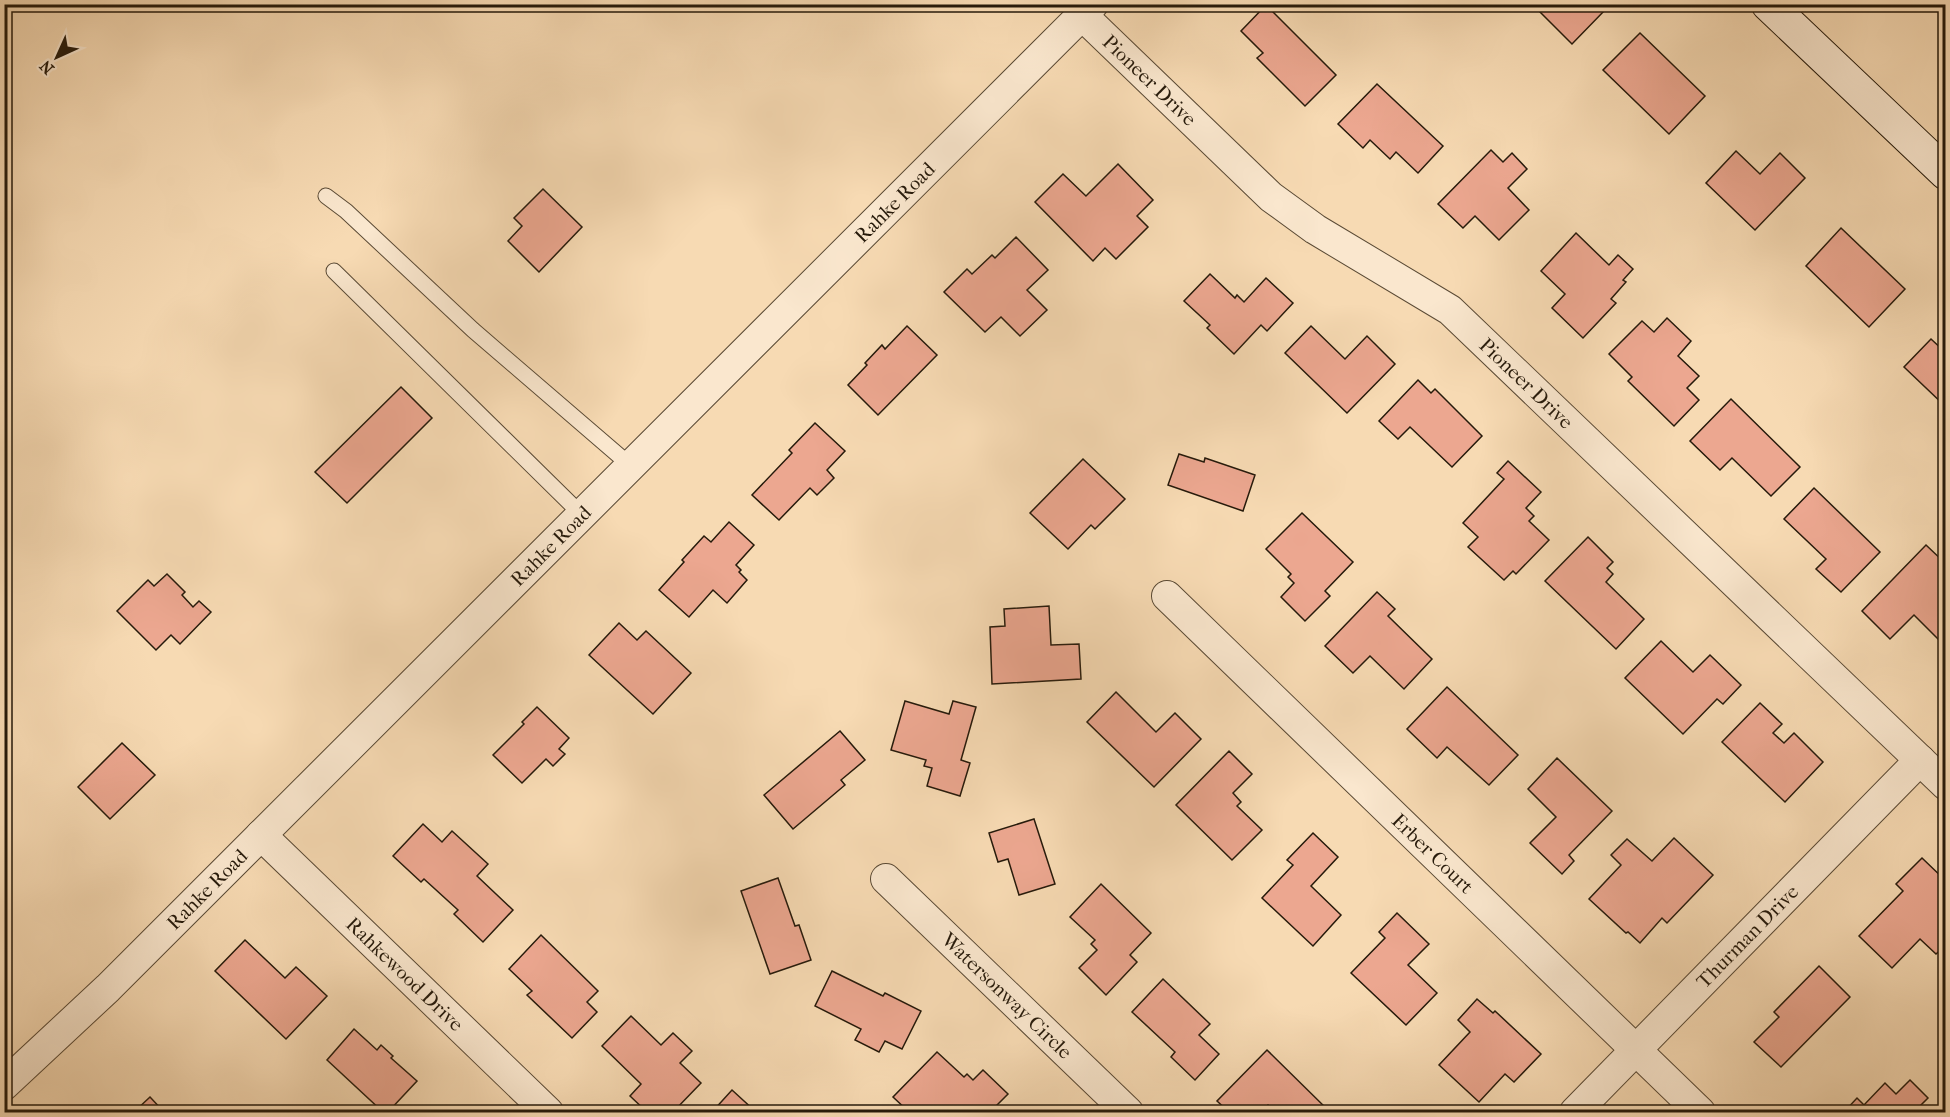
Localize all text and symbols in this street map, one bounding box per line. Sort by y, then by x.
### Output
north arrow [27,27,87,87]
street label: Pioneer Drive [1098,30,1201,131]
text: N [35,56,58,78]
street label: Rahke Road [850,157,941,248]
street label: Pioneer Drive [1474,333,1578,434]
street label: Rahke Road [506,500,597,591]
street label: Erber Court [1387,809,1478,898]
street label: Rahke Road [162,844,253,934]
street label: Thurman Drive [1692,880,1803,993]
street label: Rahkewood Drive [341,913,468,1036]
street label: Watersonway Circle [936,927,1077,1064]

